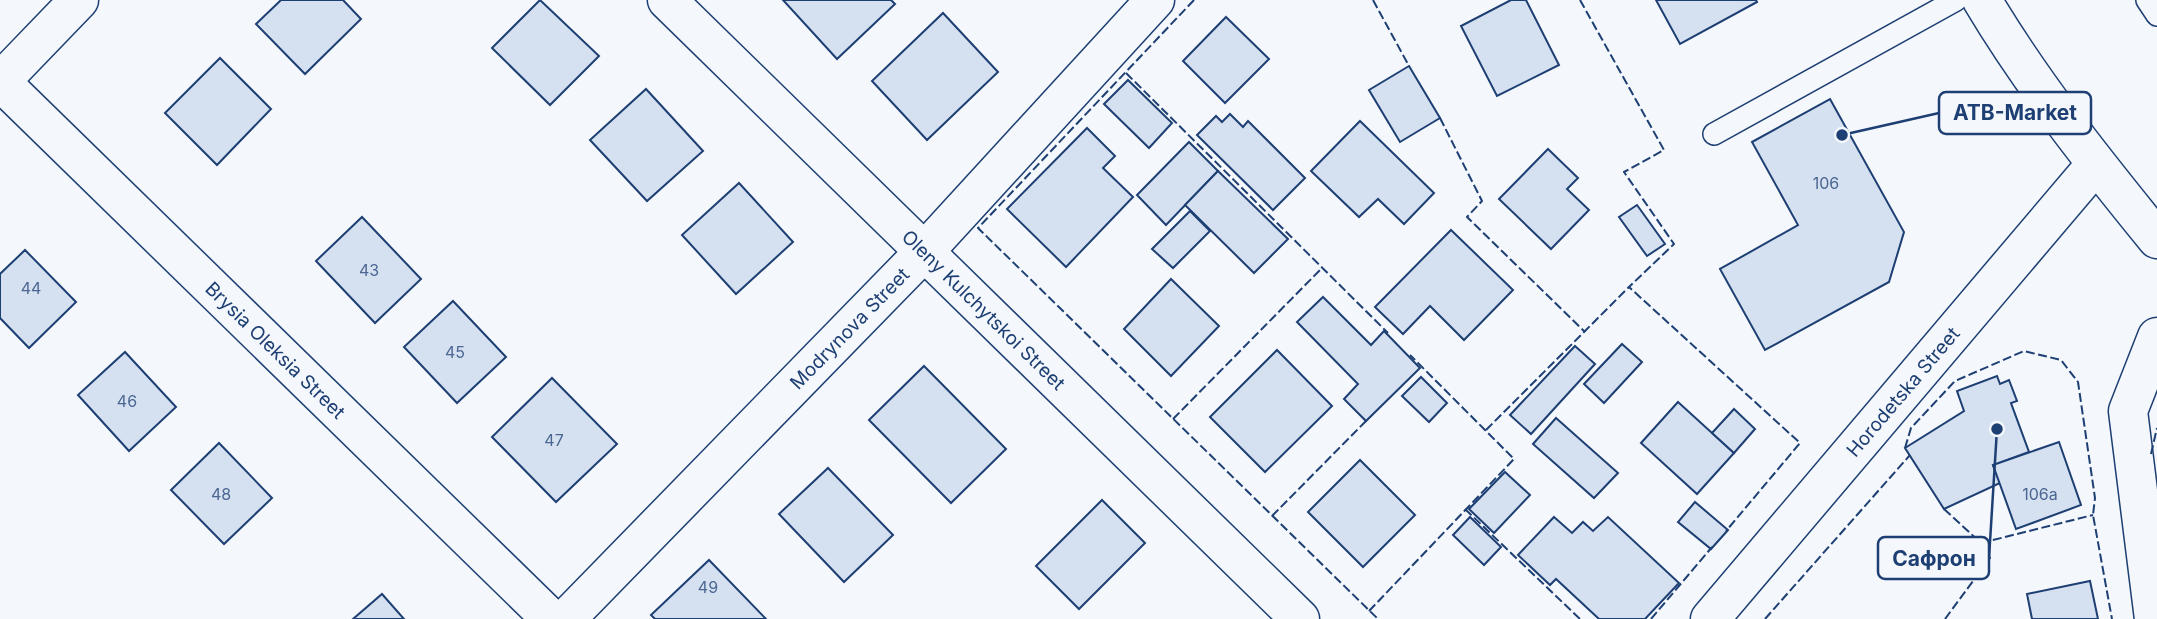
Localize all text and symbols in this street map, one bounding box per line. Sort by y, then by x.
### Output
callout: ATB-Market [1939,92,2091,134]
text: ATB-Market [1953,100,2077,125]
house number: 106 [1813,173,1839,193]
street label: Oleny Kulchytskoi Street [897,225,1070,395]
house number: 43 [359,260,379,280]
street label: Modrynova Street [785,263,914,394]
street label: Brysia Oleksia Street [201,277,350,423]
house number: 44 [21,278,41,298]
street label: Horodetska Street [1841,322,1964,461]
house number: 45 [445,342,465,362]
house number: 46 [117,391,137,411]
house number: 47 [544,430,564,450]
house number: 48 [211,484,231,504]
house number: 106а [2022,484,2058,504]
callout: Сафрон [1878,537,1989,579]
text: Сафрон [1892,546,1976,571]
house number: 49 [698,577,718,597]

